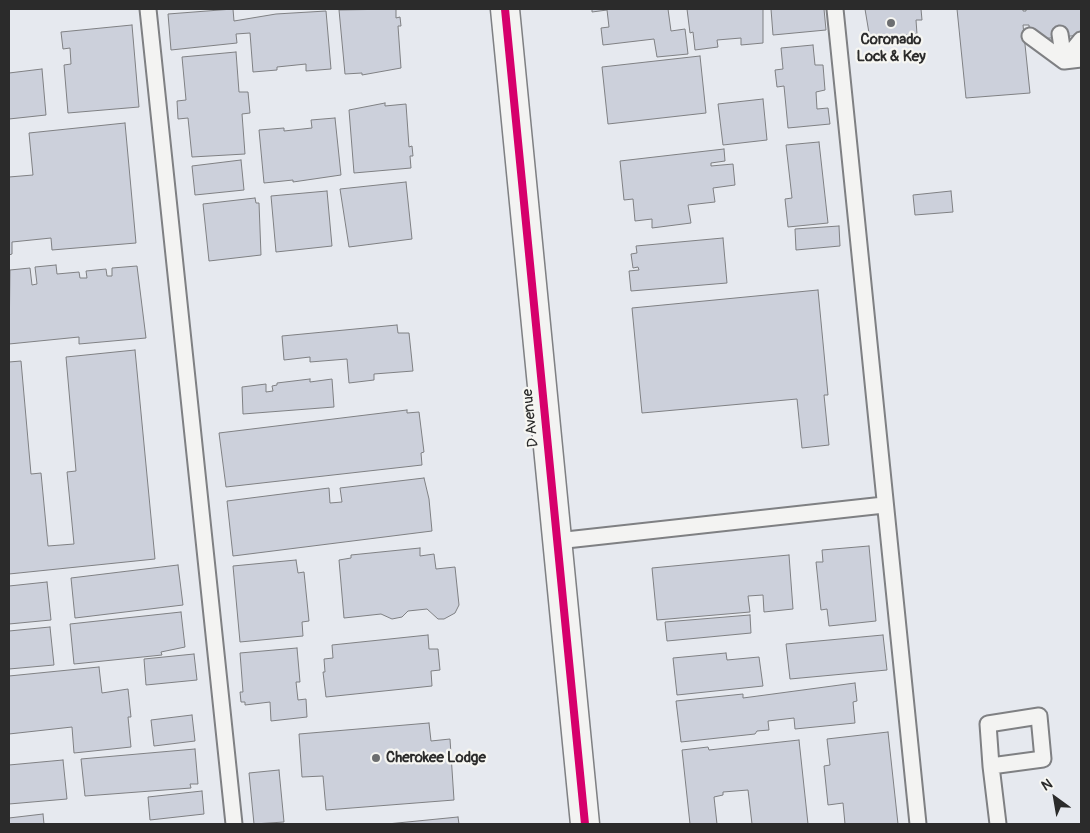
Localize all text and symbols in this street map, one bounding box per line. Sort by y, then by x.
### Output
marker: Coronado Lock & Key [885,17,897,29]
place label: Coronado Lock & Key [856,31,926,66]
street label: D Avenue [519,388,543,448]
place label: Cherokee Lodge [386,749,486,767]
marker: Cherokee Lodge [370,752,382,764]
north arrow [1030,773,1080,823]
text: N [1038,775,1055,795]

